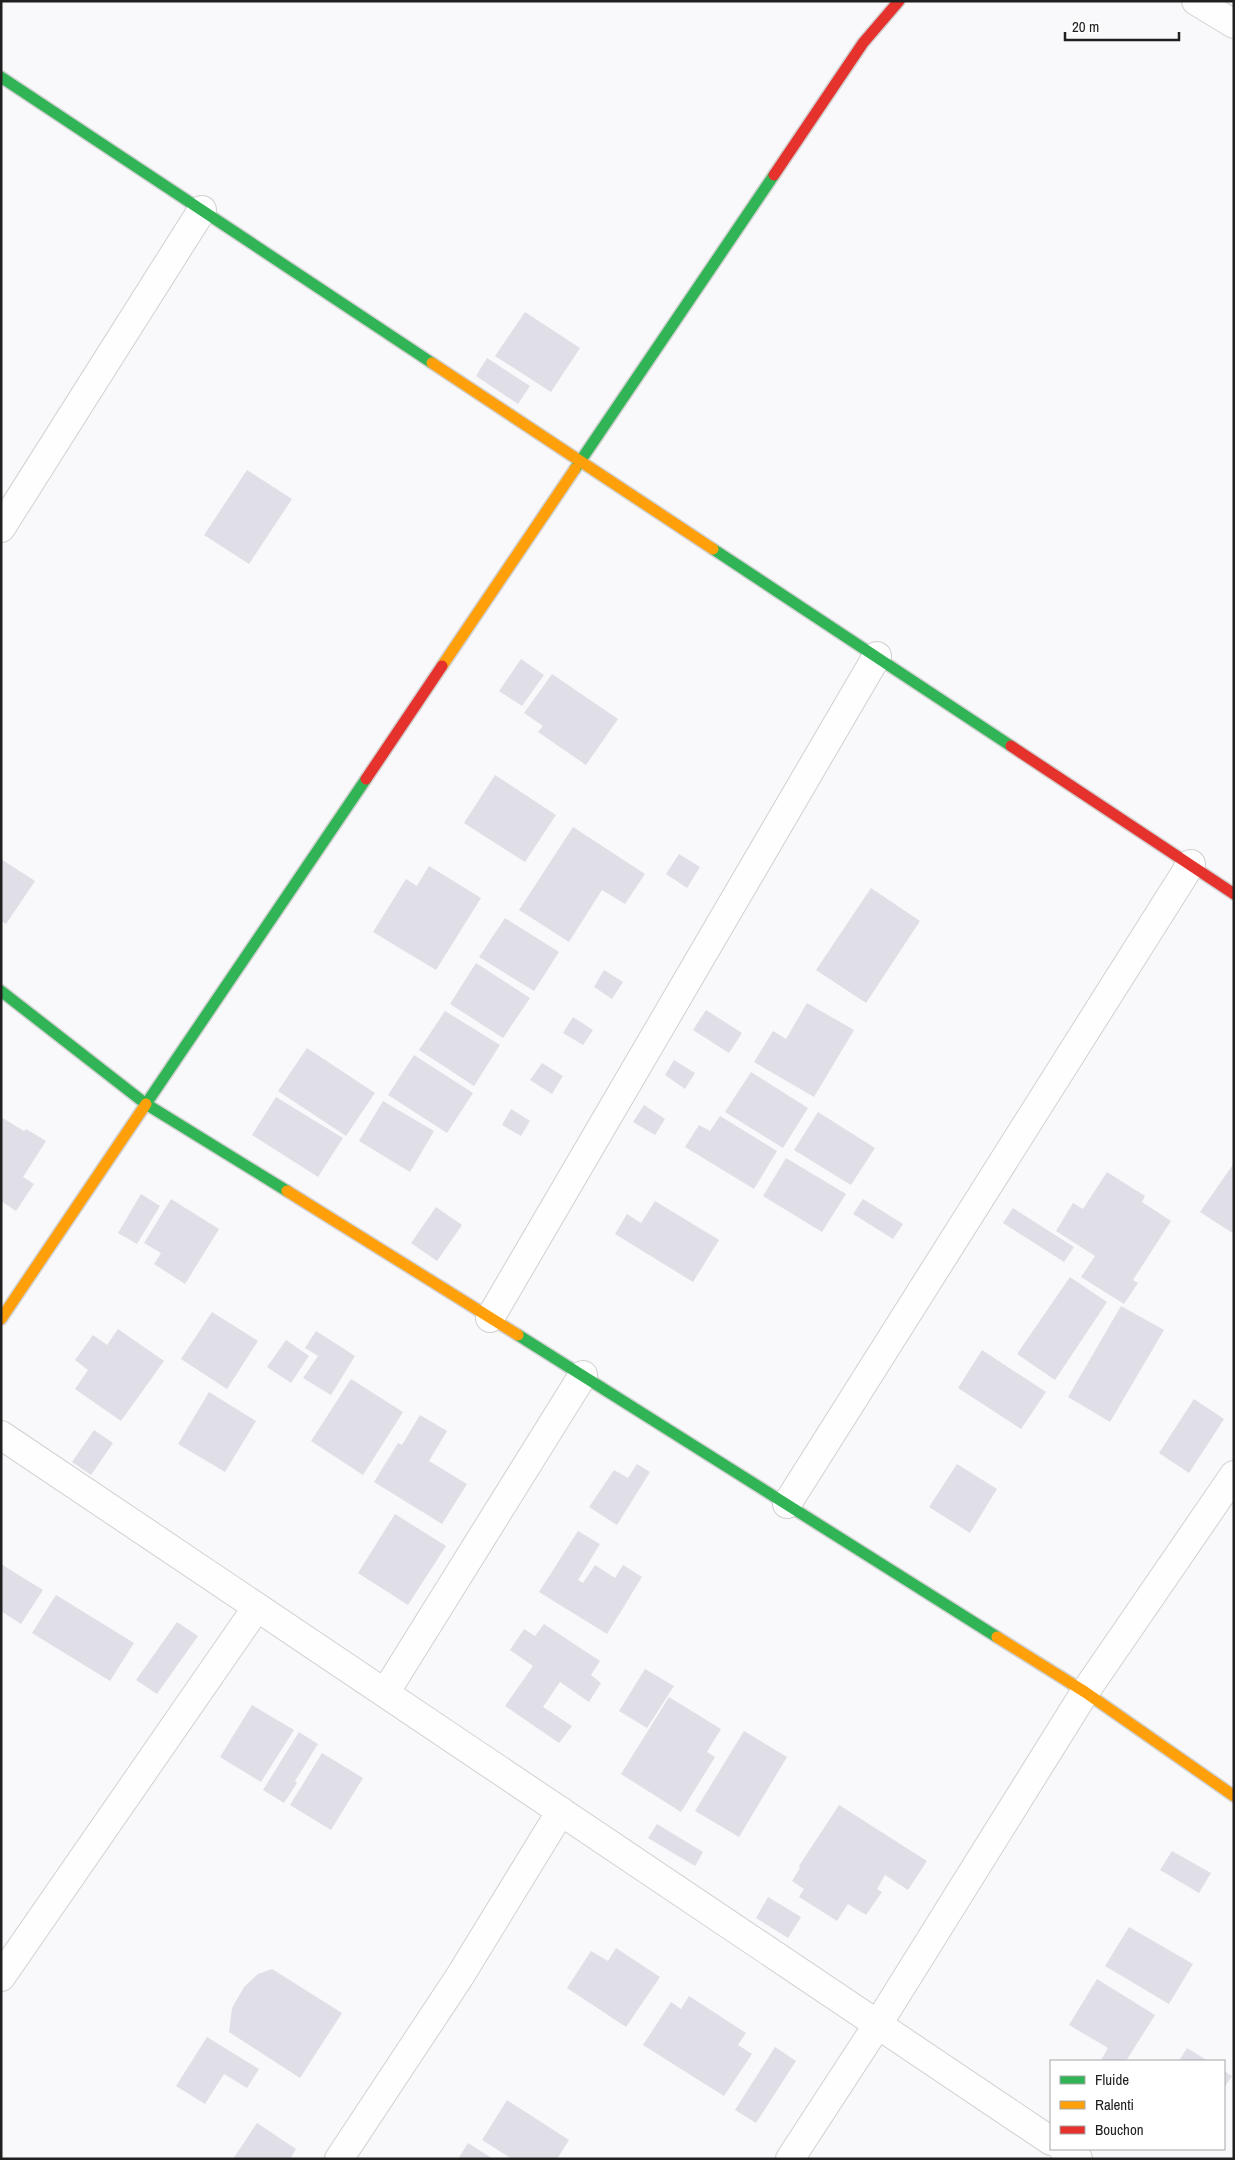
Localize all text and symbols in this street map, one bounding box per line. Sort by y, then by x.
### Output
scale bar [1065,10,1179,42]
text: 20 m [1072,16,1099,37]
legend [1050,2060,1225,2150]
text: Fluide [1095,2069,1129,2090]
text: Ralenti [1095,2094,1134,2115]
text: Bouchon [1095,2119,1144,2140]

